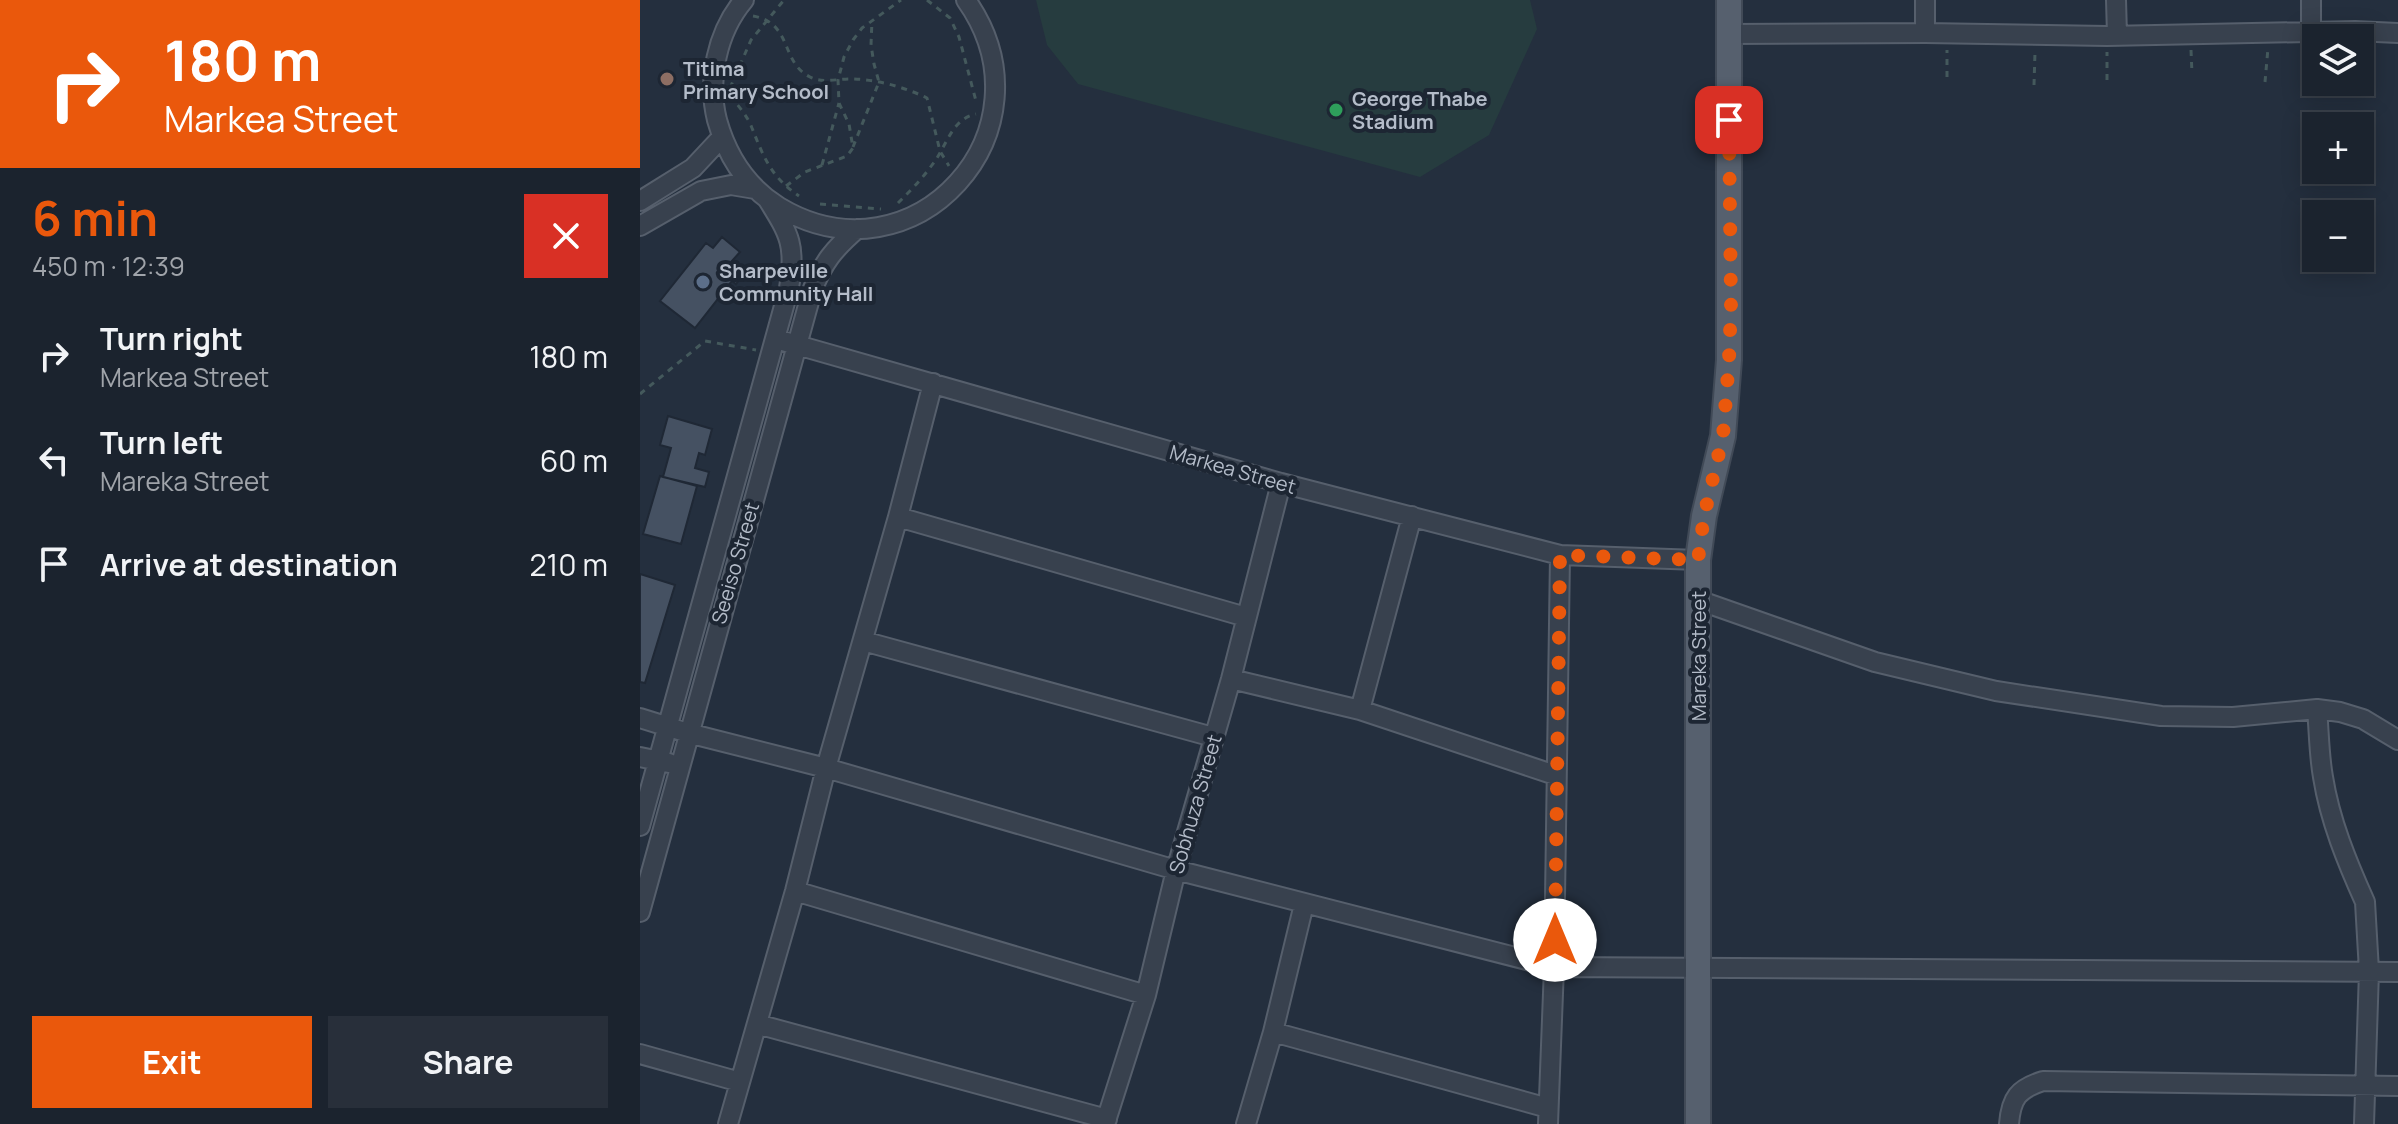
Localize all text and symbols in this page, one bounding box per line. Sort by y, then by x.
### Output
text: 180 m [164,21,321,98]
map controls [2302,24,2374,272]
button: layers [2302,24,2374,96]
icon: right [32,32,136,136]
place label: Titima Primary School [683,55,829,105]
marker: Titima Primary School [658,70,676,88]
place label: George Thabe Stadium [1352,85,1488,135]
pin [1695,86,1763,154]
text: Markea Street [164,94,398,143]
icon: arrive [1707,98,1751,142]
marker: George Thabe Stadium [1327,101,1345,119]
button: + [2302,112,2374,184]
text: 6 min [32,185,158,250]
button: close [524,194,608,278]
button: − [2302,200,2374,272]
text: 450 m · 12:39 [32,248,185,284]
place label: Sharpeville Community Hall [719,257,873,307]
marker: Sharpeville Community Hall [694,273,712,291]
text: Turn right [100,318,243,359]
icon: right [32,334,76,378]
text: 180 m [529,336,608,377]
text: Markea Street [100,359,269,395]
text: Turn left [100,422,223,463]
icon: left [32,438,76,482]
street label: Markea Street [1167,438,1299,500]
text: 60 m [540,440,608,481]
text: Mareka Street [100,463,270,499]
street label: Seeiso Street [705,499,765,627]
icon: arrive [32,542,76,586]
text: Arrive at destination [100,544,398,585]
text: 210 m [529,544,608,585]
street label: Mareka Street [1685,591,1712,721]
street label: Sobhuza Street [1162,731,1228,877]
position arrow [1513,898,1597,982]
button: Exit [32,1016,312,1108]
button: Share [328,1016,608,1108]

